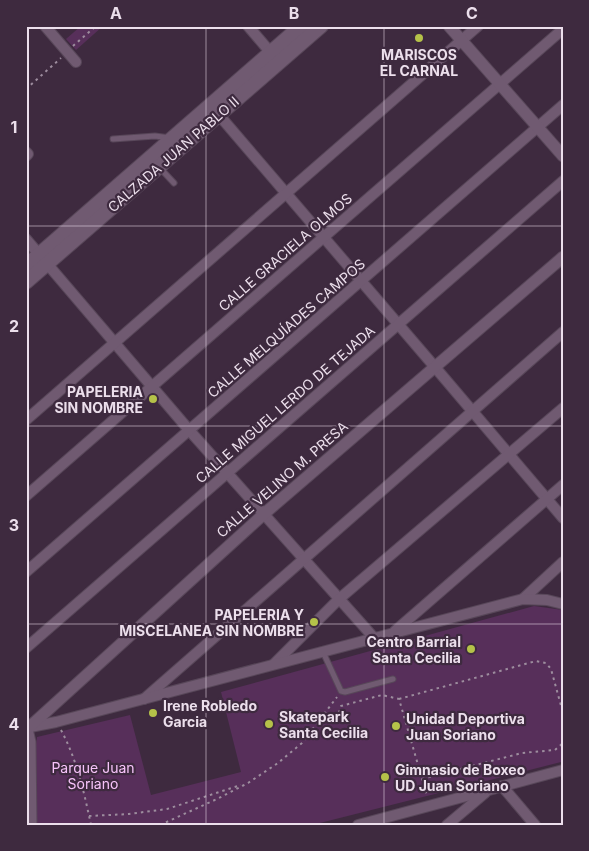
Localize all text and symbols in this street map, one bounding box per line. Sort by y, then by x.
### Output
text: A [110,3,122,23]
text: B [289,3,299,23]
text: C [466,3,478,23]
marker: MARISCOS EL CARNAL [413,32,425,44]
place label: MARISCOS EL CARNAL [380,46,458,79]
street label: CALZADA JUAN PABLO II [104,93,242,215]
text: 1 [11,117,17,137]
street label: CALLE GRACIELA OLMOS [215,189,355,315]
street label: CALLE MELQUÍADES CAMPOS [204,255,368,401]
text: 2 [9,316,19,336]
street label: CALLE MIGUEL LERDO DE TEJADA [192,321,378,487]
place label: PAPELERIA SIN NOMBRE [54,383,144,416]
marker: PAPELERIA SIN NOMBRE [147,393,159,405]
street label: CALLE VELINO M. PRESA [213,417,351,541]
text: 3 [9,515,19,535]
place label: PAPELERIA Y MISCELANEA SIN NOMBRE [119,606,304,639]
marker: PAPELERIA Y MISCELANEA SIN NOMBRE [308,616,320,628]
place label: Centro Barrial Santa Cecilia [366,633,461,666]
marker: Centro Barrial Santa Cecilia [465,643,477,655]
place label: Irene Robledo Garcia [163,697,257,730]
marker: Irene Robledo Garcia [147,707,159,719]
place label: Skatepark Santa Cecilia [279,708,368,741]
place label: Unidad Deportiva Juan Soriano [406,710,525,743]
text: 4 [9,714,20,734]
marker: Skatepark Santa Cecilia [263,718,275,730]
marker: Unidad Deportiva Juan Soriano [390,720,402,732]
park label: Parque Juan Soriano [51,759,135,792]
place label: Gimnasio de Boxeo UD Juan Soriano [395,761,526,794]
marker: Gimnasio de Boxeo UD Juan Soriano [379,771,391,783]

